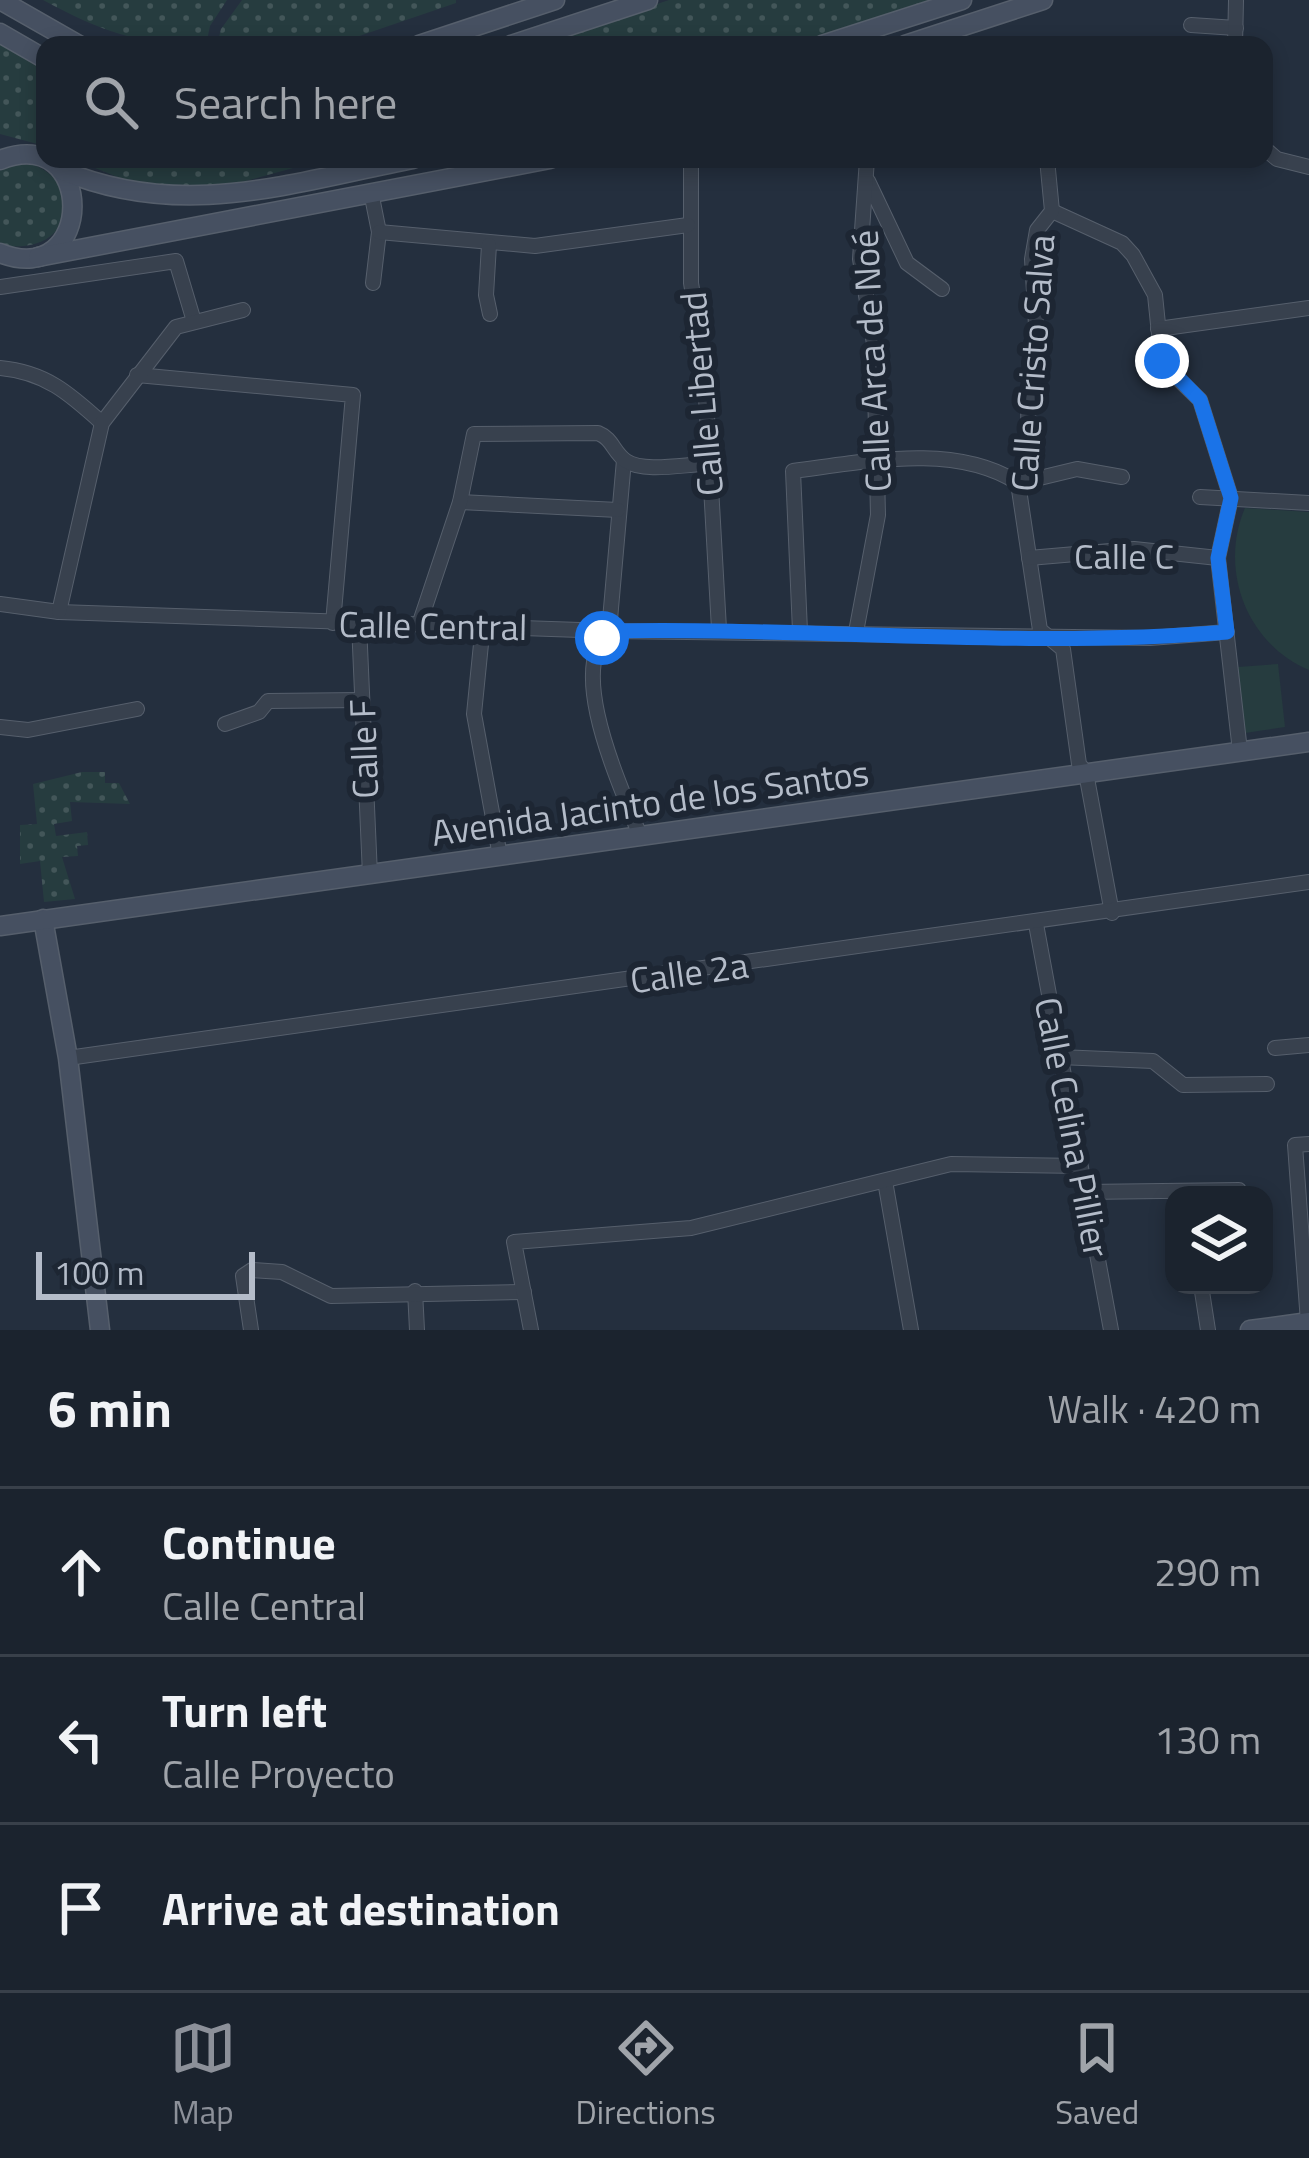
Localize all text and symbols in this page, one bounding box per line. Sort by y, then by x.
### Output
search box [36,36,1273,168]
text: Search here [174,68,397,136]
icon: search [78,69,144,135]
street label: Calle Arca de Noé [837,229,905,493]
street label: Calle Cristo Salva [996,233,1068,493]
street label: Calle Libertad [665,290,737,498]
route end [1135,334,1189,388]
street label: Calle C [1074,528,1174,583]
street label: Calle Central [338,596,528,654]
route start [575,611,629,665]
street label: Calle F [334,698,392,800]
street label: Avenida Jacinto de los Santos [428,744,872,860]
street label: Calle 2a [626,937,752,1007]
street label: Calle Celina Pillier [1021,992,1125,1262]
map controls [1165,1186,1273,1294]
button: layers [1165,1186,1273,1294]
scale bar [36,1246,255,1299]
text: 100 m [54,1248,144,1298]
text: 6 min [48,1369,172,1447]
text: Walk · 420 m [1047,1379,1261,1438]
text: Continue [162,1508,336,1576]
icon: ahead [48,1539,114,1605]
text: 290 m [1154,1542,1261,1601]
text: Calle Central [162,1576,366,1635]
text: Turn left [162,1676,327,1744]
icon: left [48,1707,114,1773]
text: 130 m [1154,1710,1261,1769]
text: Calle Proyecto [162,1744,395,1803]
text: Arrive at destination [162,1874,560,1942]
icon: arrive [48,1875,114,1941]
tab: Map [170,2015,236,2137]
tab: Directions [576,2015,715,2137]
tab: Saved [1055,2015,1139,2137]

